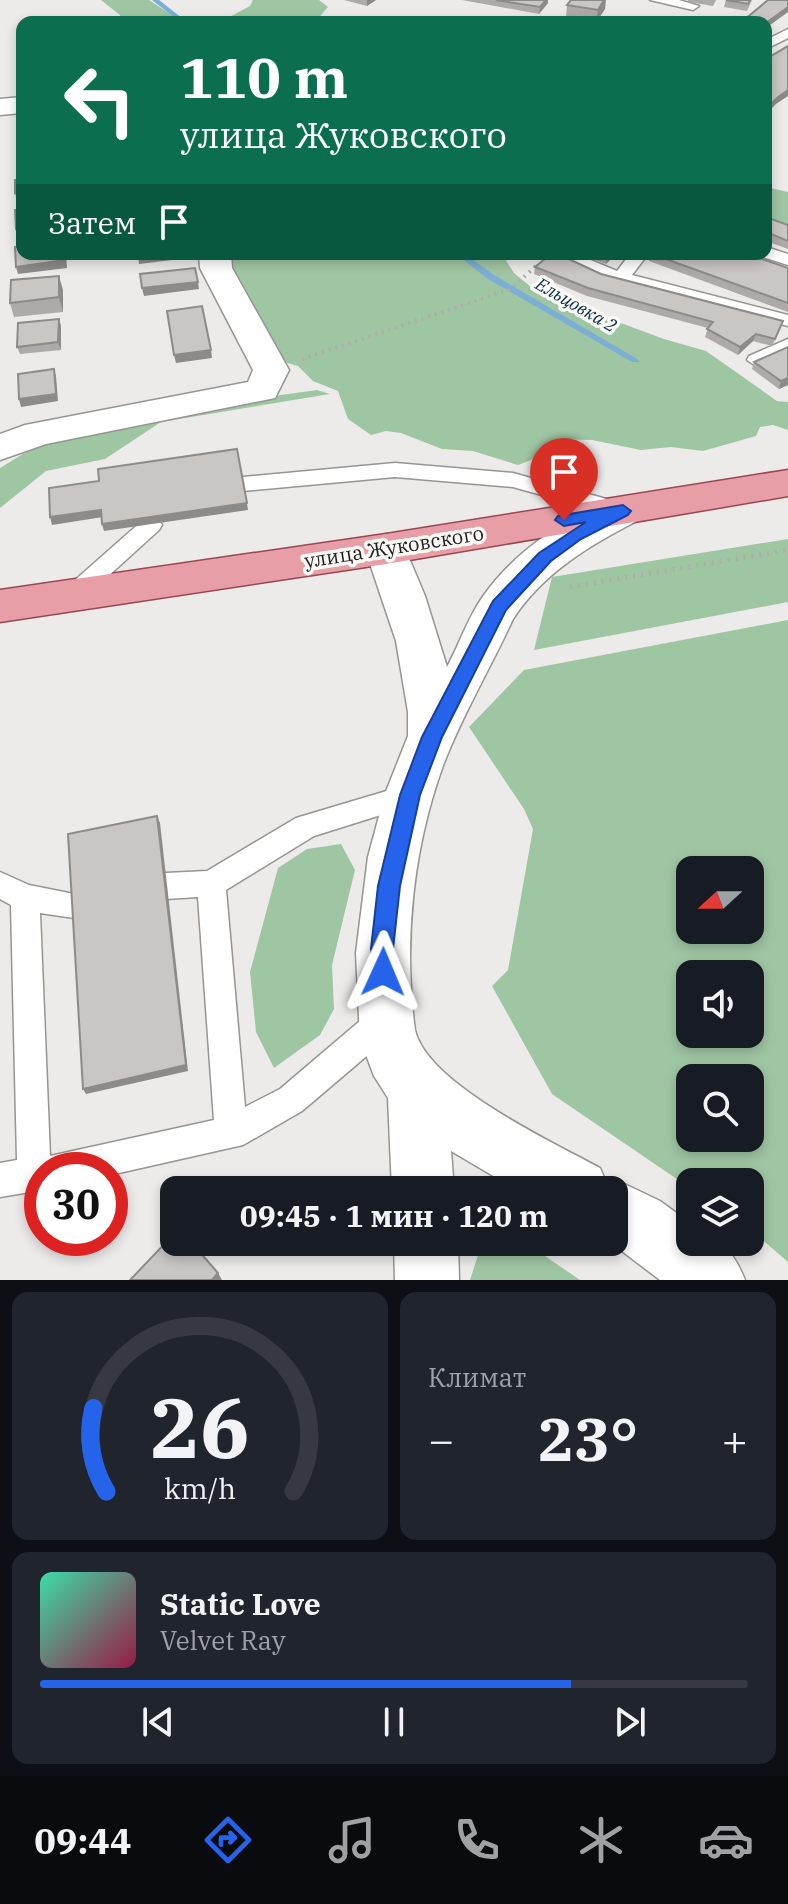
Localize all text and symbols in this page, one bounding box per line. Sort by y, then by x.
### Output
text: 110 m [180,41,348,113]
icon: left [48,48,152,152]
text: улица Жуковского [180,111,507,158]
icon: arrive [152,200,196,244]
text: Затем [48,203,136,242]
water label: Ельцовка 2 [531,272,621,337]
pin [530,438,598,520]
icon: arrive [542,450,586,494]
street label: улица Жуковского [302,519,486,574]
north arrow [676,856,764,944]
map controls [676,856,764,1256]
position arrow [341,930,425,1014]
button: sound [676,960,764,1048]
button: search [676,1064,764,1152]
speed limit sign: 30 [24,1152,128,1256]
button: layers [676,1168,764,1256]
text: 09:45 · 1 мин · 120 m [240,1196,548,1235]
text: Климат [428,1360,526,1394]
text: 26 [150,1373,250,1481]
text: 23° [538,1399,638,1478]
text: − [428,1411,454,1468]
text: + [722,1411,748,1468]
text: km/h [164,1470,236,1507]
text: Static Love [160,1584,321,1623]
text: Velvet Ray [160,1623,286,1657]
icon: previous [136,1700,180,1744]
icon: pause [372,1700,416,1744]
icon: next [608,1700,652,1744]
icon: directions [200,1812,256,1868]
icon: music [324,1812,380,1868]
icon: phone [449,1812,505,1868]
icon: climate [573,1812,629,1868]
icon: car [698,1812,754,1868]
text: 09:44 [34,1817,132,1864]

